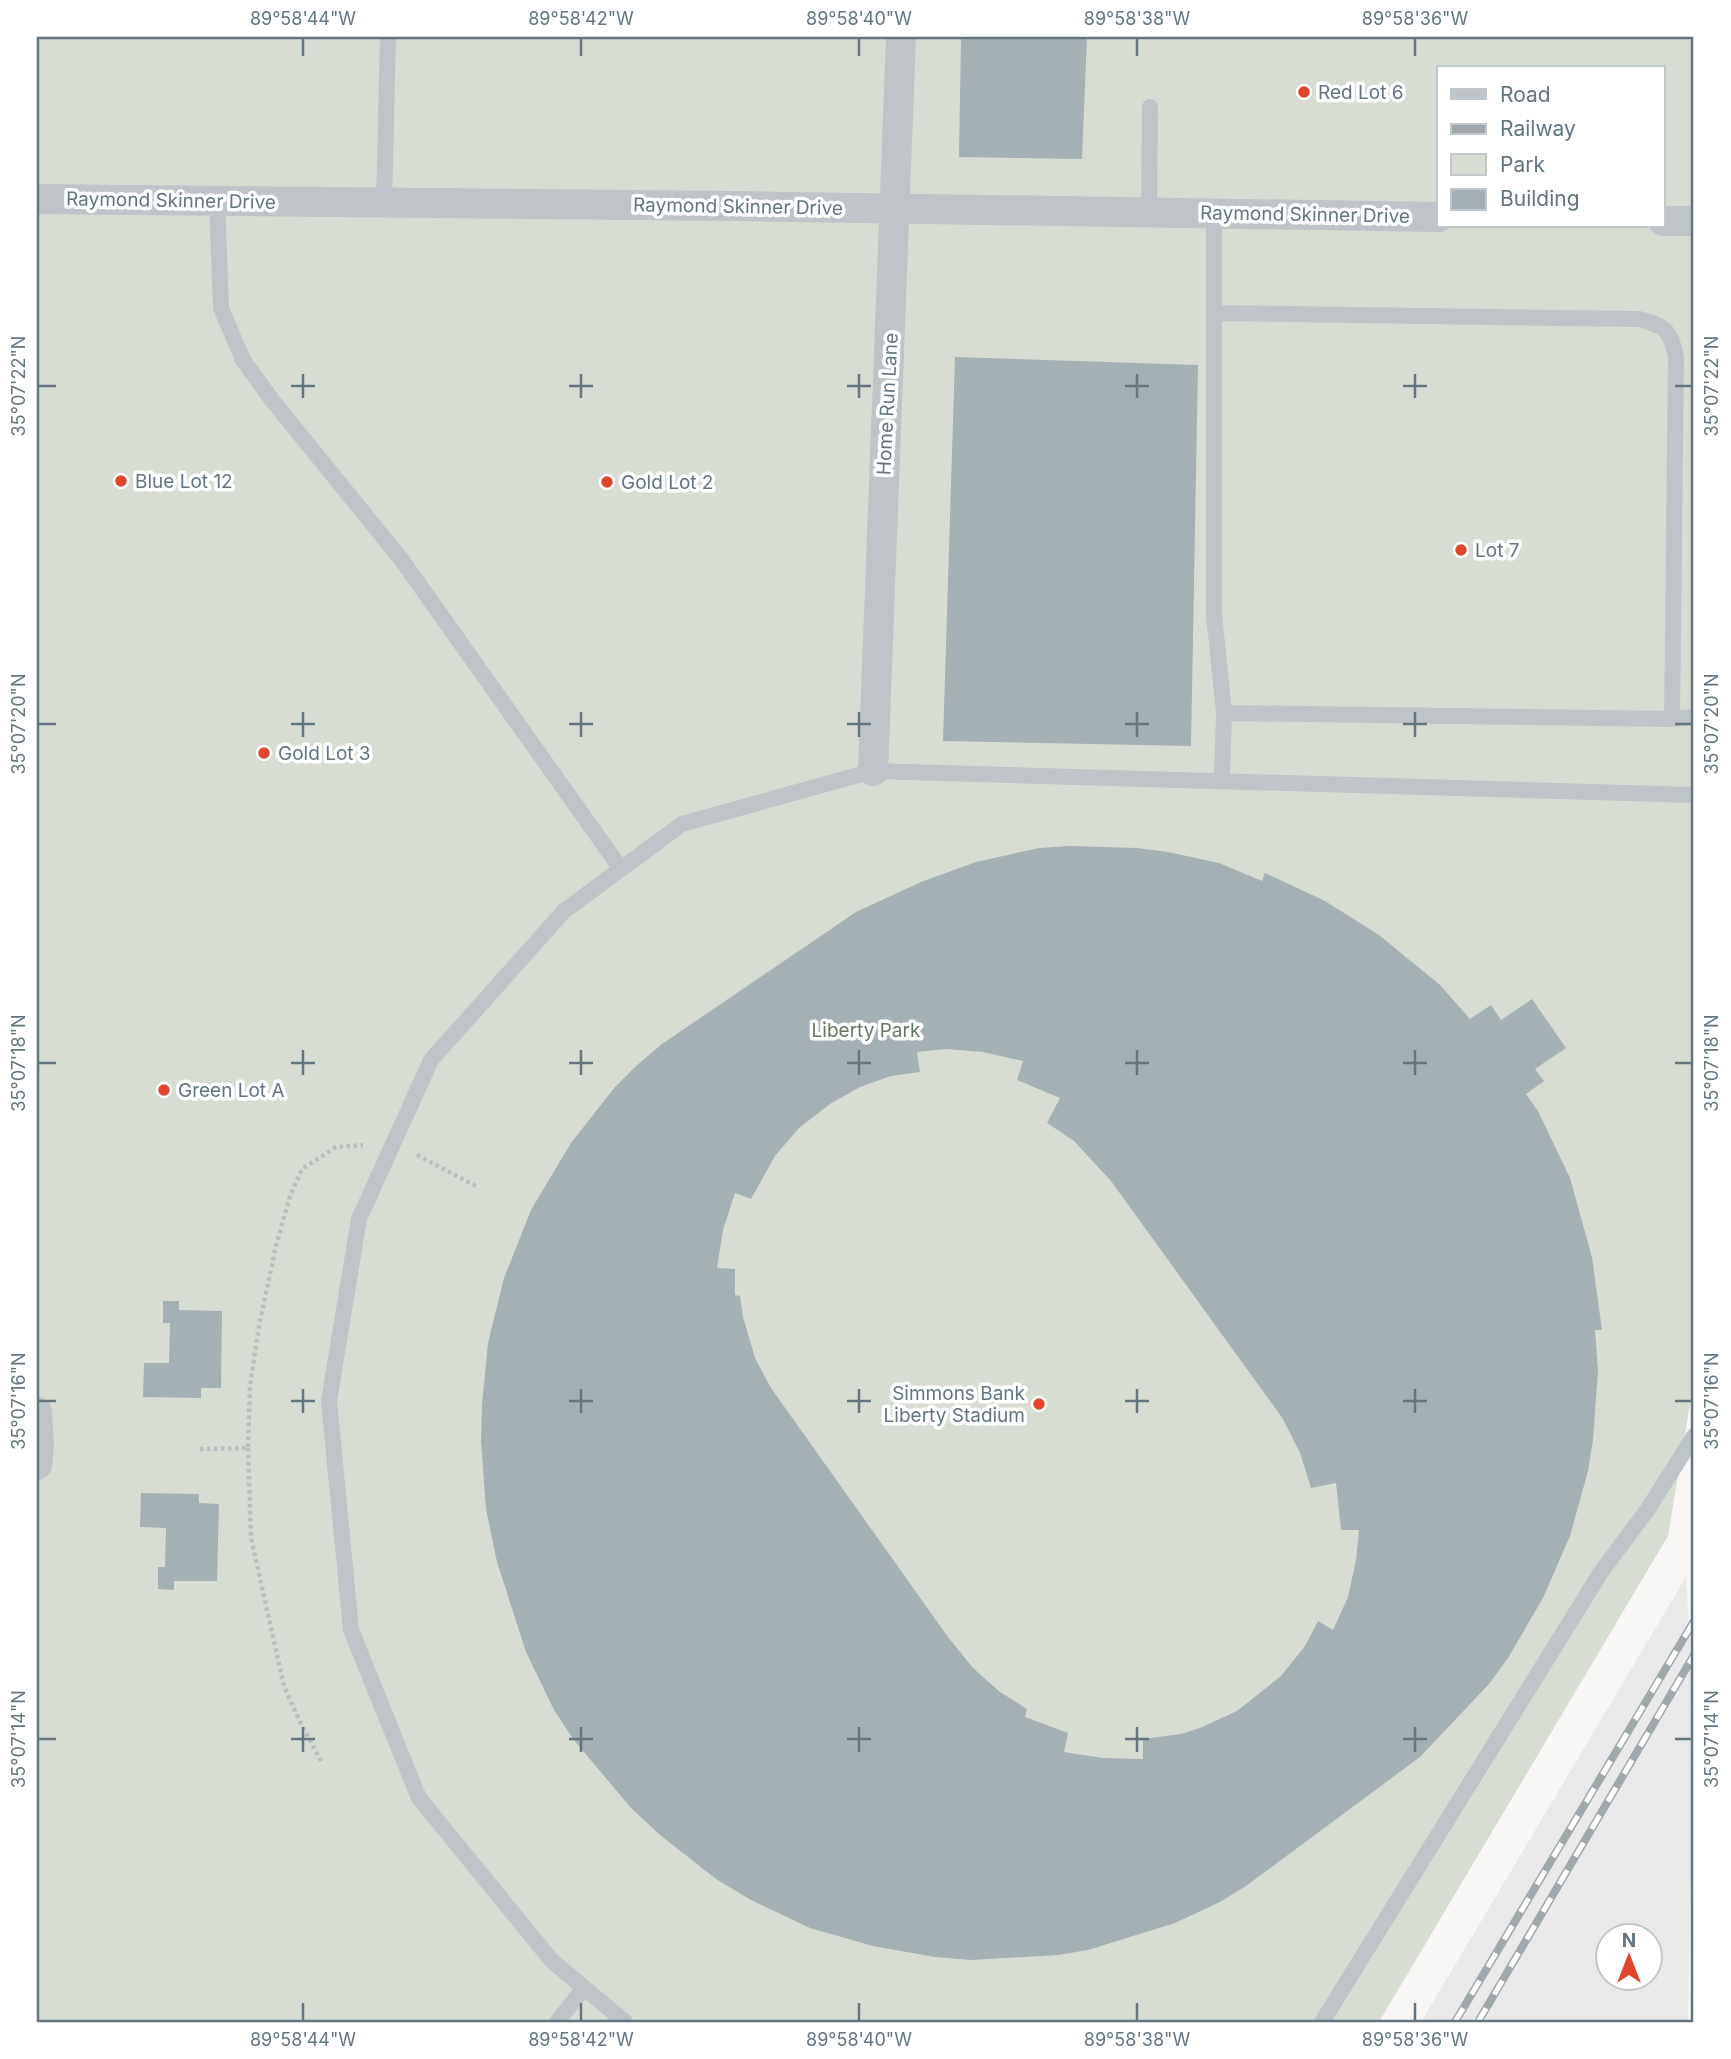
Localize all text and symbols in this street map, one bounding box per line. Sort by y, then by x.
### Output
text: 89°58'44"W [250,8,356,29]
text: 89°58'42"W [528,8,634,29]
text: 89°58'40"W [806,8,912,29]
text: 89°58'38"W [1084,8,1190,29]
text: 89°58'36"W [1362,8,1468,29]
legend [1437,66,1664,228]
place label: Red Lot 6 [1318,81,1403,104]
text: Road [1500,82,1551,107]
marker: Red Lot 6 [1296,84,1312,100]
text: Railway [1500,116,1576,141]
text: Park [1500,152,1545,177]
text: Building [1500,186,1580,211]
street label: Raymond Skinner Drive [66,187,276,214]
street label: Raymond Skinner Drive [633,193,843,220]
street label: Raymond Skinner Drive [1200,201,1410,228]
street label: Home Run Lane [872,332,903,476]
text: 35°07'22"N [8,336,29,436]
text: 35°07'22"N [1701,336,1722,436]
place label: Blue Lot 12 [135,470,233,493]
place label: Gold Lot 2 [621,471,713,494]
marker: Blue Lot 12 [113,473,129,489]
marker: Gold Lot 2 [599,474,615,490]
place label: Lot 7 [1475,539,1519,562]
marker: Lot 7 [1453,542,1469,558]
text: 35°07'20"N [8,673,29,775]
text: 35°07'20"N [1701,673,1722,775]
place label: Gold Lot 3 [278,742,371,765]
marker: Gold Lot 3 [256,745,272,761]
text: 35°07'18"N [8,1014,29,1112]
text: 35°07'18"N [1701,1014,1722,1112]
park label: Liberty Park [812,1019,921,1042]
place label: Green Lot A [178,1079,285,1102]
marker: Green Lot A [156,1082,172,1098]
text: 35°07'16"N [8,1352,29,1450]
text: 35°07'16"N [1701,1352,1722,1450]
place label: Simmons Bank Liberty Stadium [884,1382,1026,1427]
marker: Simmons Bank Liberty Stadium [1031,1396,1047,1412]
text: 35°07'14"N [8,1690,29,1788]
text: 35°07'14"N [1701,1690,1722,1788]
north arrow [1594,1923,1664,1993]
text: N [1622,1929,1636,1952]
text: 89°58'44"W [250,2029,356,2050]
text: 89°58'42"W [528,2029,634,2050]
text: 89°58'40"W [806,2029,912,2050]
text: 89°58'38"W [1084,2029,1190,2050]
text: 89°58'36"W [1362,2029,1468,2050]

